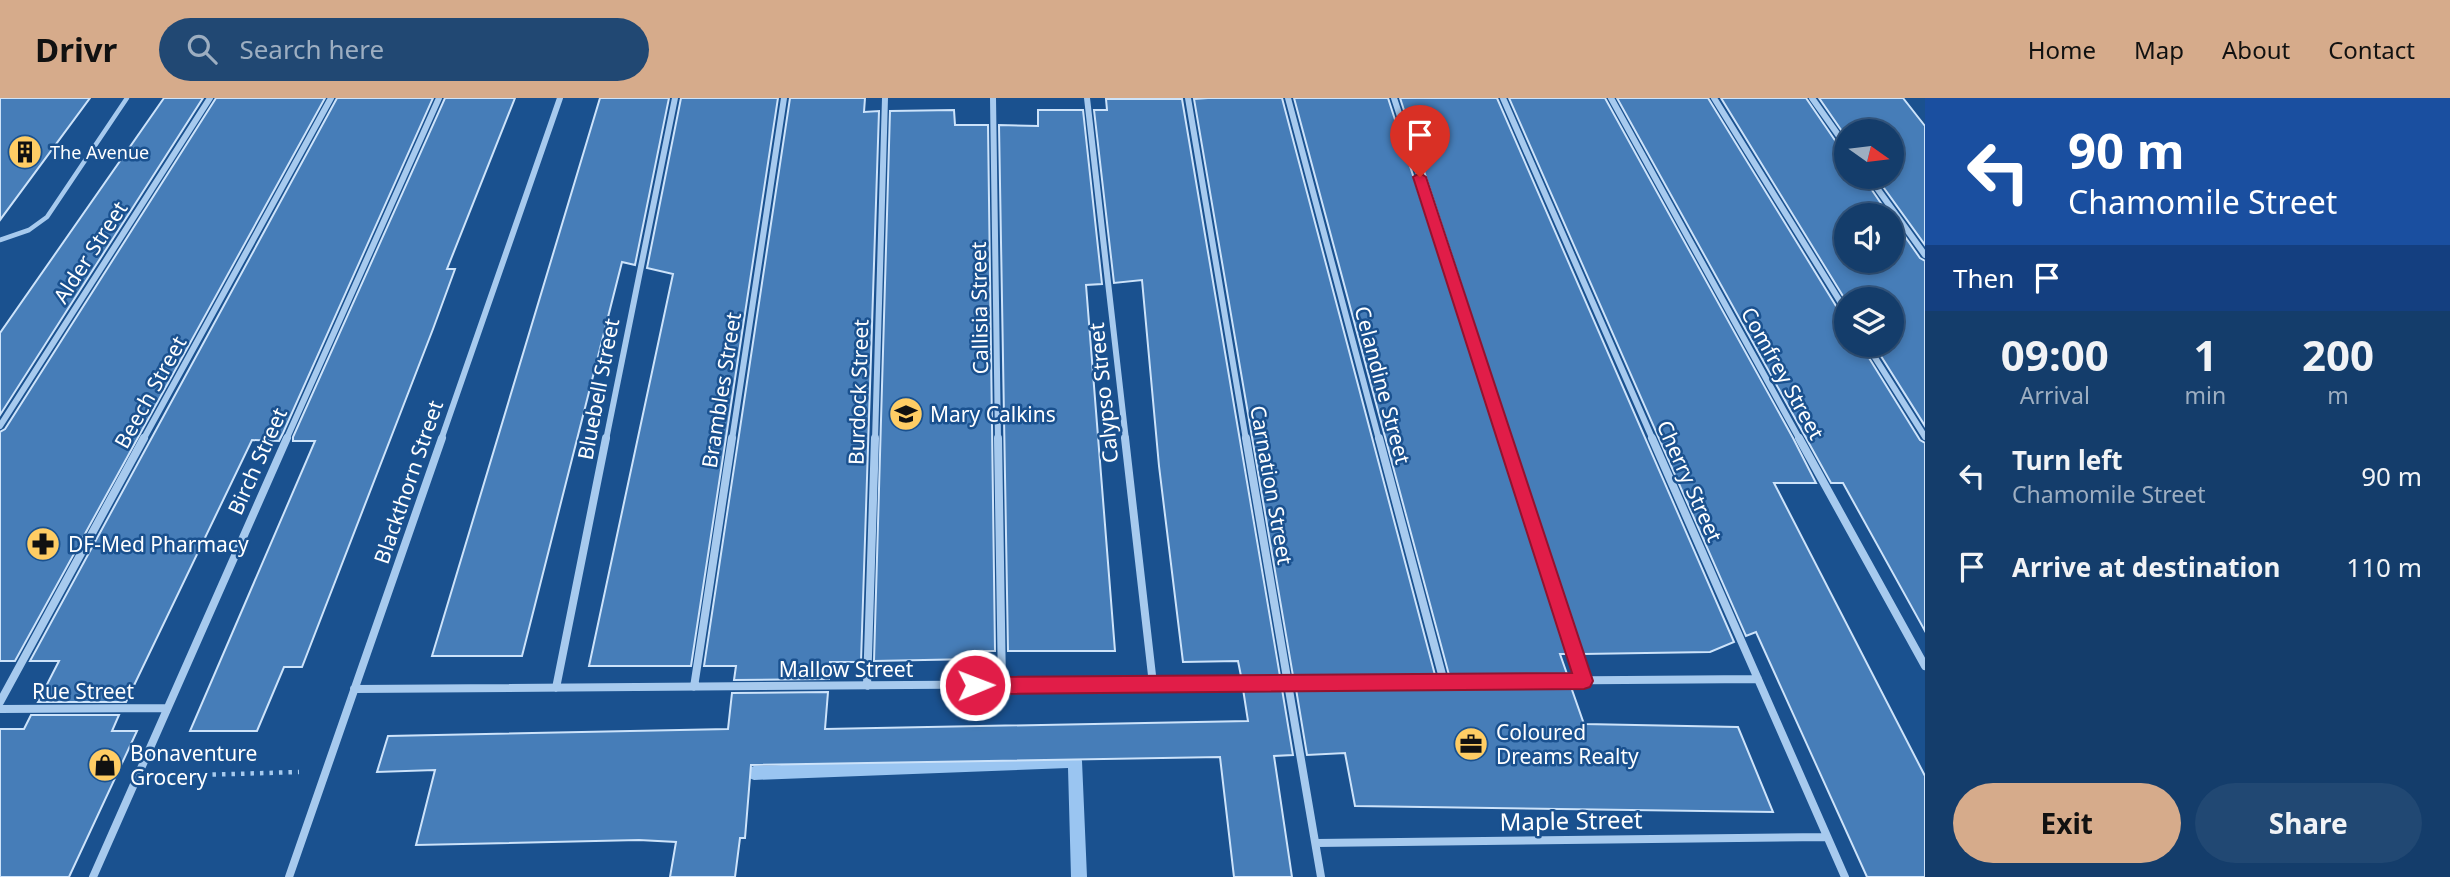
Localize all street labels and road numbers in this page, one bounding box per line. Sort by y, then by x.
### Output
street label: Alder Street [47,195,134,308]
street label: Callisia Street [964,241,994,375]
street label: Comfrey Street [1735,302,1831,445]
street label: Celandine Street [1348,303,1418,468]
street label: Brambles Street [695,310,747,470]
street label: Bluebell Street [571,315,626,462]
street label: Burdock Street [841,318,875,465]
street label: Calypso Street [1082,321,1124,465]
street label: Beech Street [108,330,193,453]
street label: Blackthorn Street [367,396,449,567]
street label: Birch Street [221,403,293,519]
street label: Carnation Street [1244,403,1300,567]
street label: Cherry Street [1651,416,1729,547]
street label: Mallow Street [779,655,914,683]
street label: Rue Street [32,677,134,705]
street label: Maple Street [1499,802,1643,838]

